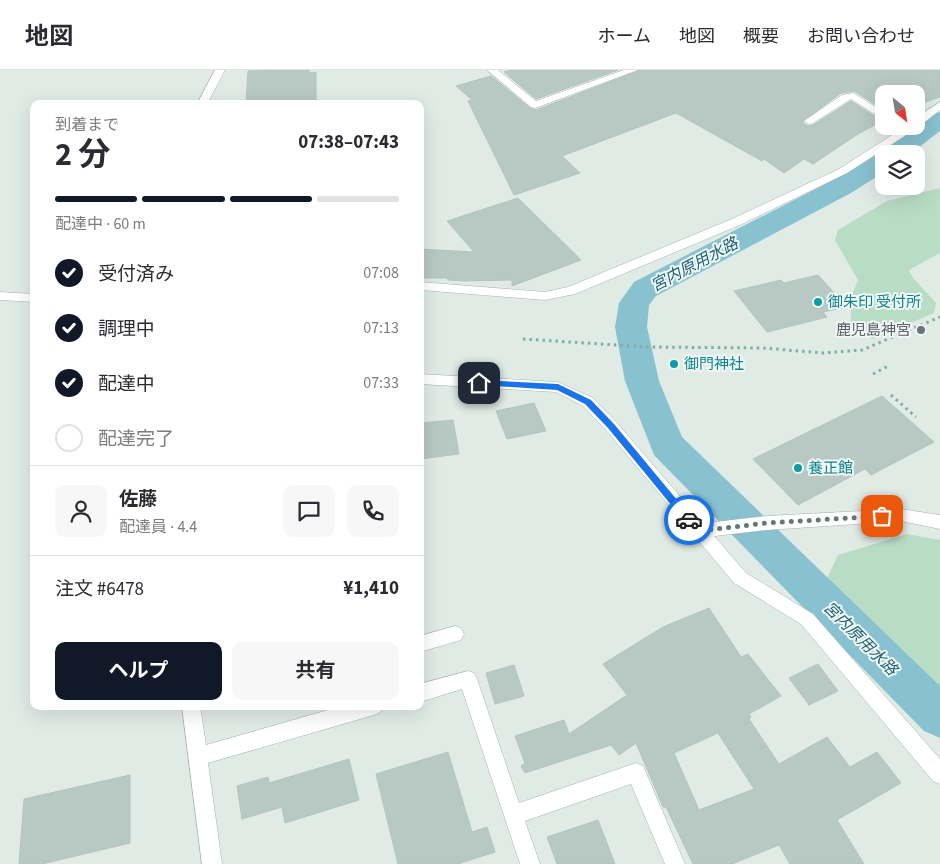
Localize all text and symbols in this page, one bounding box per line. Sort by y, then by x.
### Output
text: 地図 [25,19,73,54]
text: ホーム [598,24,651,49]
text: 地図 [679,24,715,49]
text: 概要 [743,24,779,49]
text: お問い合わせ [807,24,915,49]
north arrow [875,85,925,135]
map controls [875,85,925,195]
text: 到着まで [55,114,119,136]
text: 07:38–07:43 [298,129,399,156]
text: 2 分 [55,132,110,178]
button: layers [875,145,925,195]
text: 配達中 · 60 m [55,213,146,235]
water label: 宮内原用水路 [647,232,744,297]
icon: check [55,259,83,287]
text: 受付済み [98,261,174,288]
text: 07:08 [363,262,399,284]
place label: 御朱印 受付所 [828,292,921,313]
marker: 御朱印 受付所 [812,296,824,308]
icon: check [55,314,83,342]
text: 調理中 [98,316,155,343]
text: 07:13 [363,317,399,339]
place label: 鹿児島神宮 [836,320,911,341]
marker: 鹿児島神宮 [915,324,927,336]
place label: 御門神社 [684,354,744,375]
marker: 御門神社 [668,358,680,370]
pin [458,362,500,404]
icon: check [55,369,83,397]
icon: home [465,369,493,397]
text: 配達中 [98,371,155,398]
text: 07:33 [363,372,399,394]
text: 配達完了 [98,426,174,453]
place label: 養正館 [808,458,853,479]
marker: 養正館 [792,462,804,474]
button: person [55,485,107,537]
button: chat [283,485,335,537]
button: phone [347,485,399,537]
text: 佐藤 [119,486,157,513]
courier [664,495,714,545]
pin [861,495,903,537]
icon: bag [868,502,896,530]
icon: car [675,506,703,534]
text: 配達員 · 4.4 [119,516,197,538]
text: ¥1,410 [343,575,399,602]
text: 注文 #6478 [55,576,144,603]
water label: 宮内原用水路 [819,597,903,682]
button: ヘルプ [55,642,222,700]
button: 共有 [232,642,399,700]

